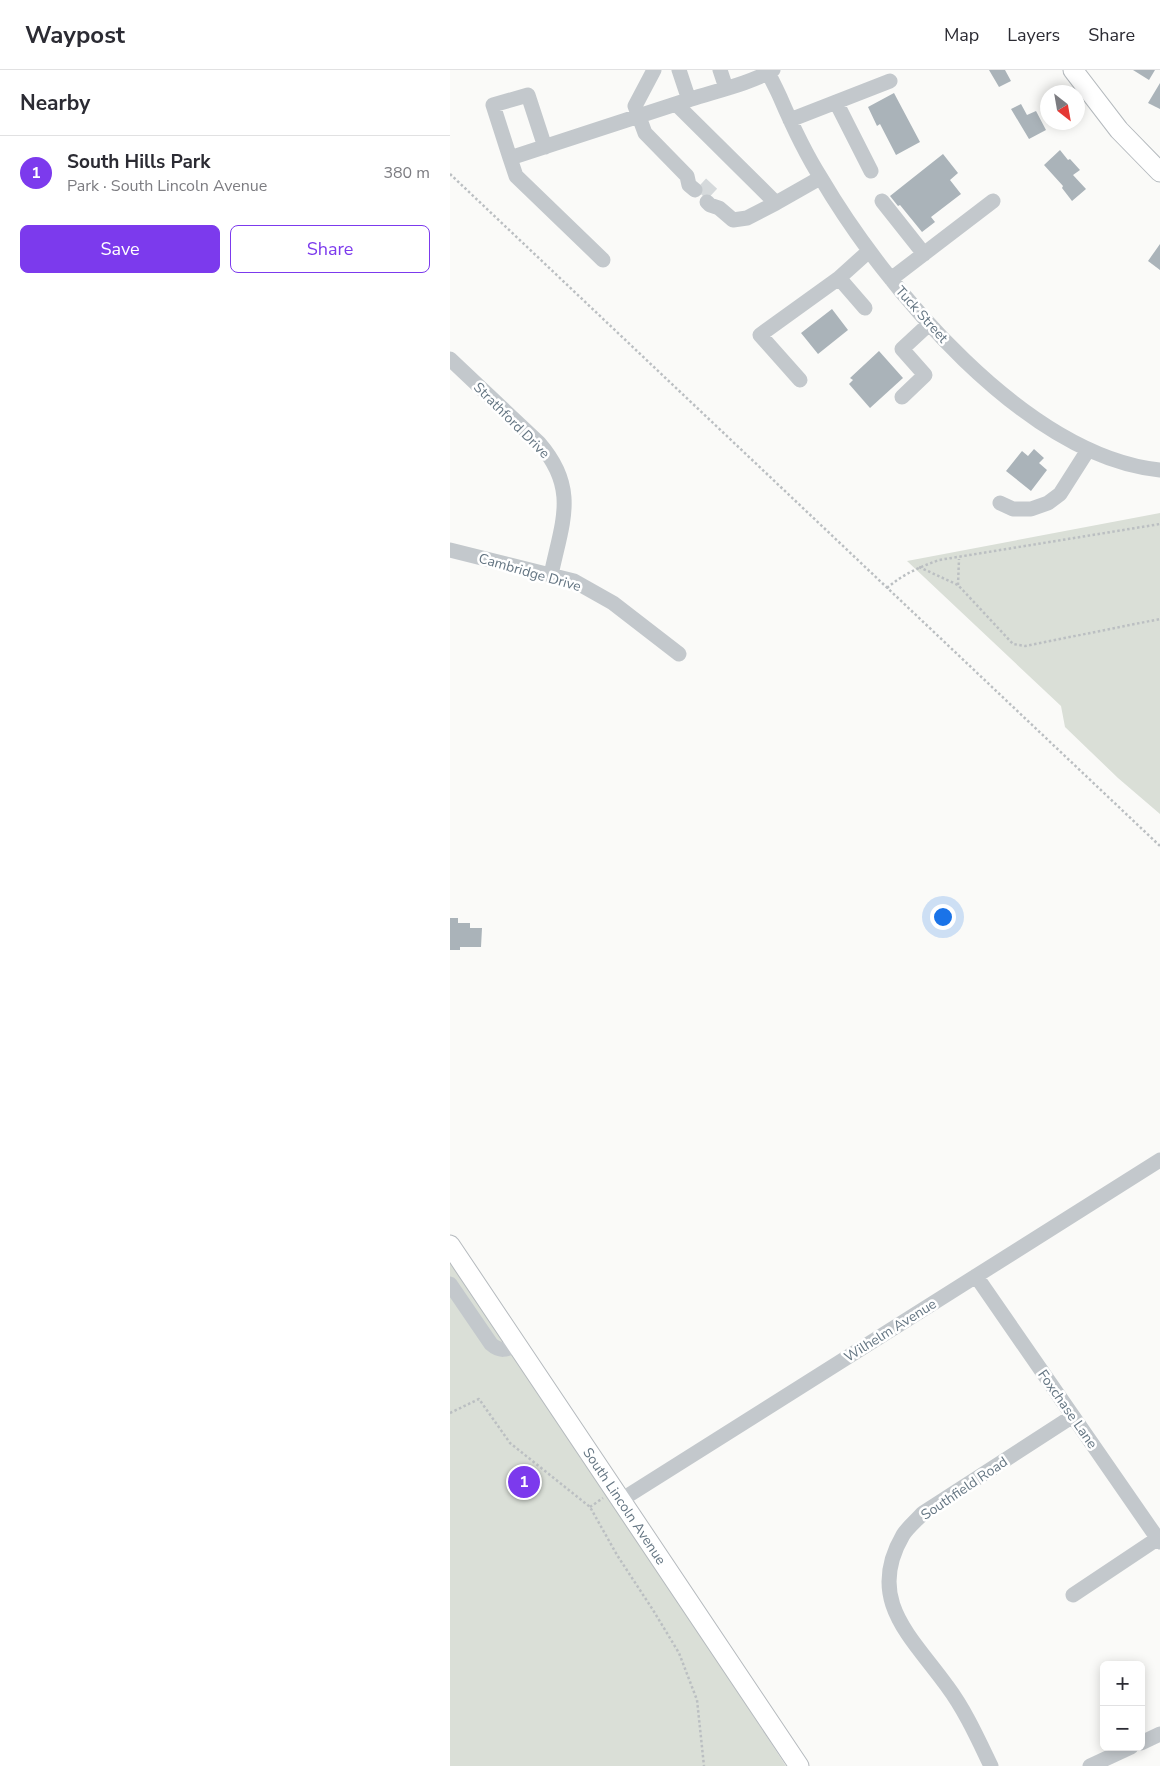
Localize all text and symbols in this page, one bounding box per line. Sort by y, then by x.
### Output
text: Waypost [25,19,125,51]
text: Map [944,23,979,47]
text: Layers [1007,23,1060,47]
text: Share [1088,23,1135,47]
north arrow [1040,85,1085,130]
text: Nearby [20,89,90,117]
text: South Hills Park [67,149,210,175]
text: 1 [31,162,41,184]
text: 380 m [383,162,430,184]
text: Park · South Lincoln Avenue [67,175,267,197]
button: Save [20,225,220,273]
button: Share [230,225,430,273]
street label: Tuck Street [891,282,952,347]
street label: Strathford Drive [469,378,554,463]
street label: Cambridge Drive [476,549,583,596]
your location [930,904,956,930]
street label: Wilhelm Avenue [840,1294,940,1366]
street label: Foxchase Lane [1033,1366,1102,1453]
street label: South Lincoln Avenue [578,1444,670,1568]
street label: Southfield Road [917,1452,1011,1524]
pin: 1 [508,1463,540,1501]
map controls [1100,1661,1145,1751]
button: + [1100,1661,1145,1706]
button: − [1100,1706,1145,1751]

